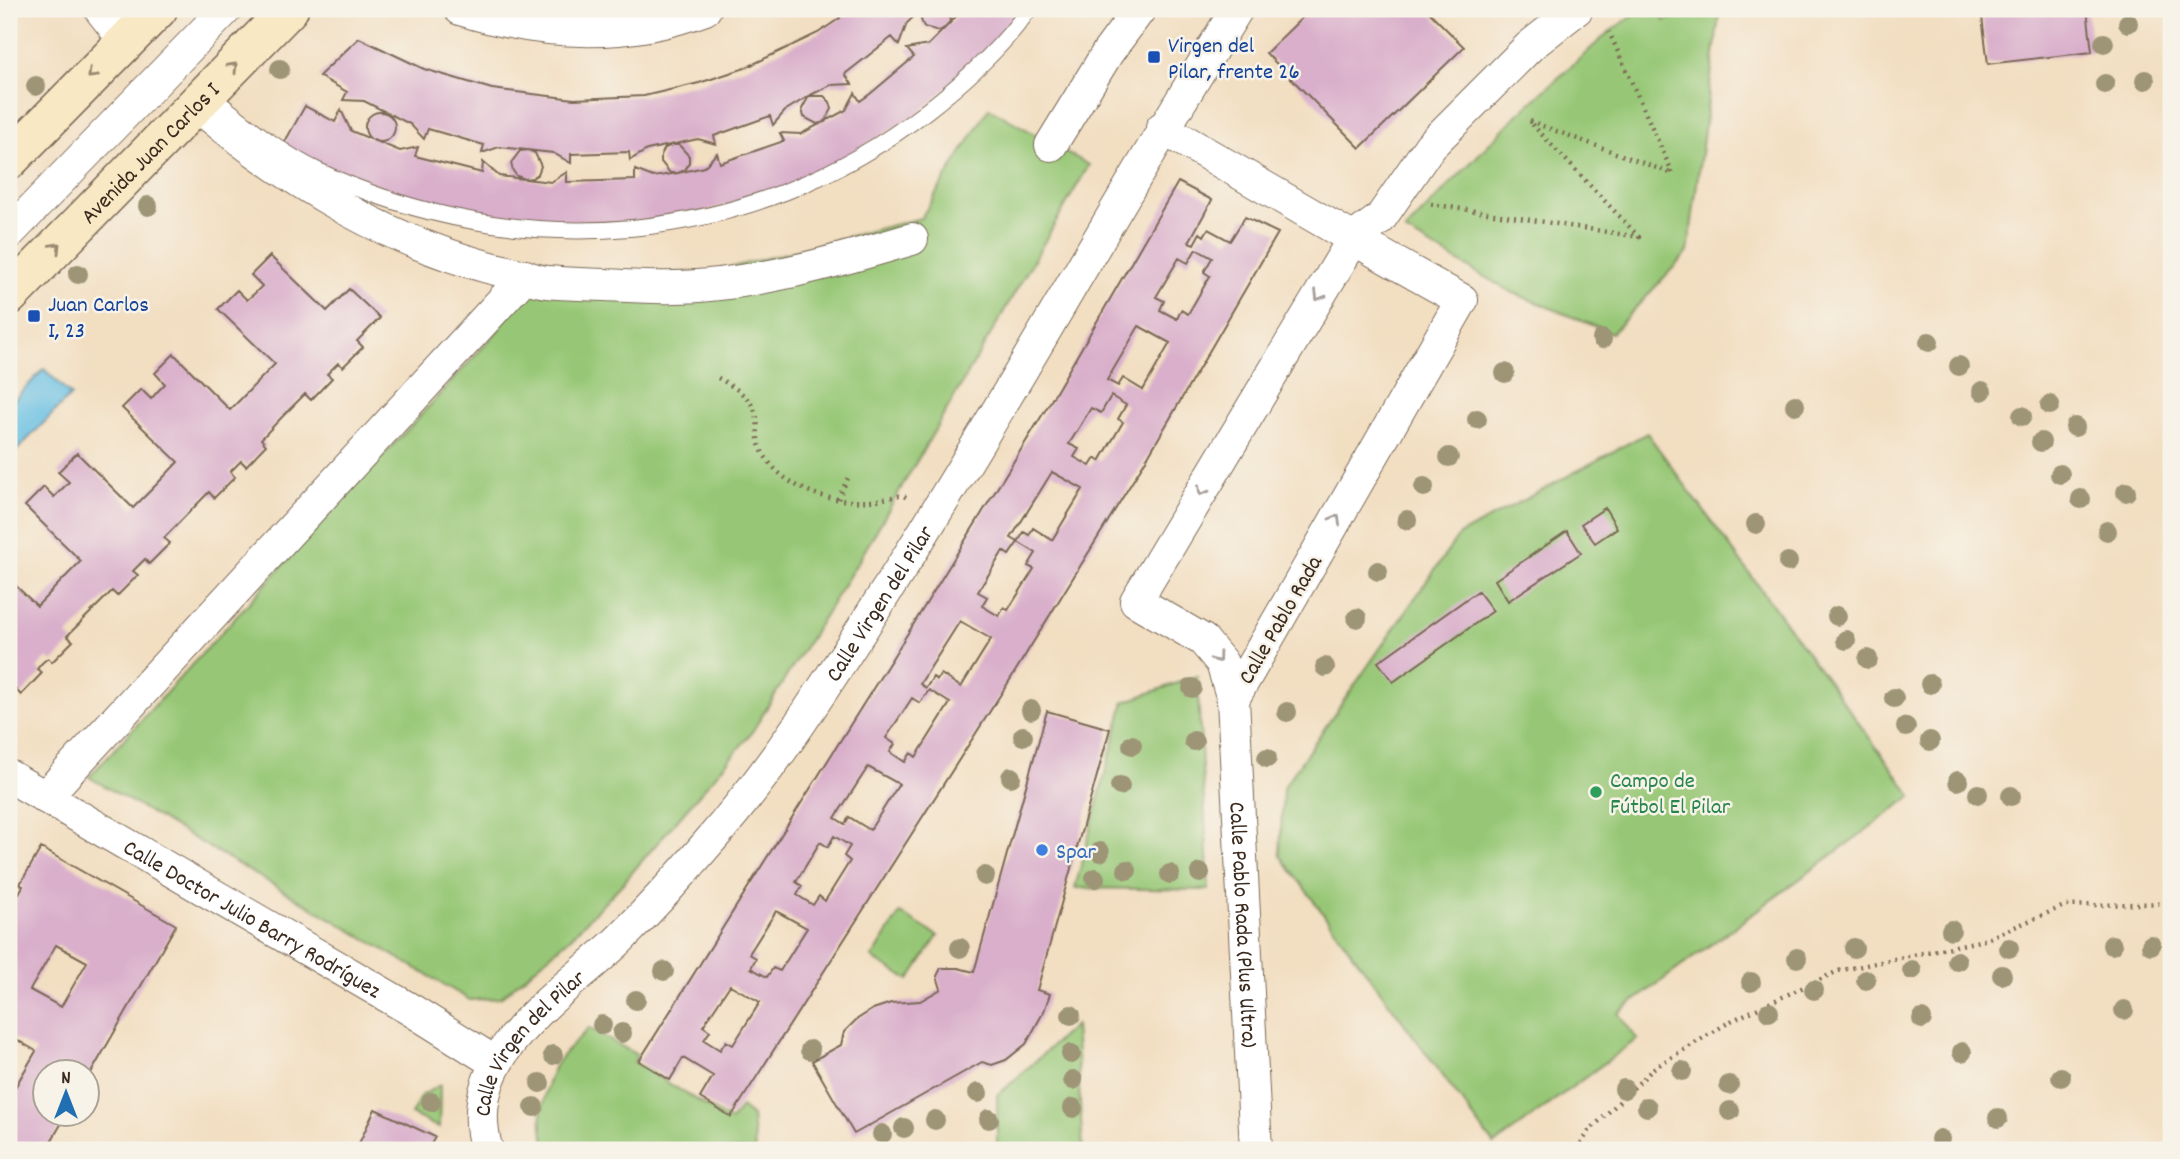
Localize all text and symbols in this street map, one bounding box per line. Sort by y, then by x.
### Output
place label: Virgen del Pilar, frente 26 [1168,31,1300,90]
marker: Virgen del Pilar, frente 26 [1146,49,1162,65]
one-way arrow [225,62,238,75]
one-way arrow [88,66,101,79]
street label: Avenida Juan Carlos I [75,76,229,233]
one-way arrow [48,242,61,255]
one-way arrow [1314,289,1327,302]
place label: Juan Carlos I, 23 [48,290,149,349]
marker: Juan Carlos I, 23 [26,308,42,324]
one-way arrow [1197,484,1210,497]
one-way arrow [1328,514,1341,527]
street label: Calle Virgen del Pilar [819,520,944,689]
street label: Calle Pablo Rada [1232,549,1333,691]
one-way arrow [1208,650,1221,663]
place label: Campo de Fútbol El Pilar [1610,766,1731,825]
marker: Campo de Fútbol El Pilar [1588,784,1604,800]
street label: Calle Pablo Rada (Plus Ultra) [1218,801,1264,1049]
street label: Calle Doctor Julio Barry Rodríguez [116,833,386,1009]
place label: Spar [1056,837,1097,870]
marker: Spar [1034,842,1050,858]
street label: Calle Virgen del Pilar [469,963,594,1118]
north arrow [32,1058,102,1128]
text: N [61,1066,71,1093]

